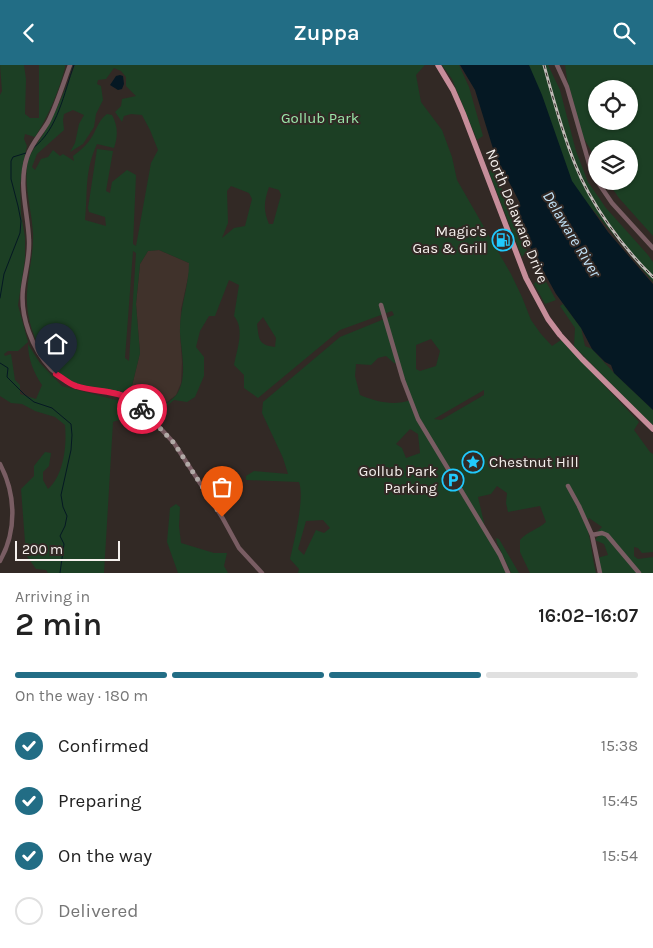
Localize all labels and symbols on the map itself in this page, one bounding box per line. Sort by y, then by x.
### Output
park label: Gollub Park [281,109,359,127]
street label: North Delaware Drive [482,146,552,286]
water label: Delaware River [539,187,605,281]
place label: Magic's Gas & Grill [412,222,487,257]
fuel station icon: Magic's Gas & Grill [491,228,515,252]
pin [35,323,77,374]
courier [117,384,167,434]
place icon: Chestnut Hill [461,450,485,474]
place label: Chestnut Hill [489,453,579,471]
place label: Gollub Park Parking [359,462,438,497]
pin [201,466,243,517]
parking icon: Gollub Park Parking [441,468,465,492]
scale bar [15,538,120,561]

